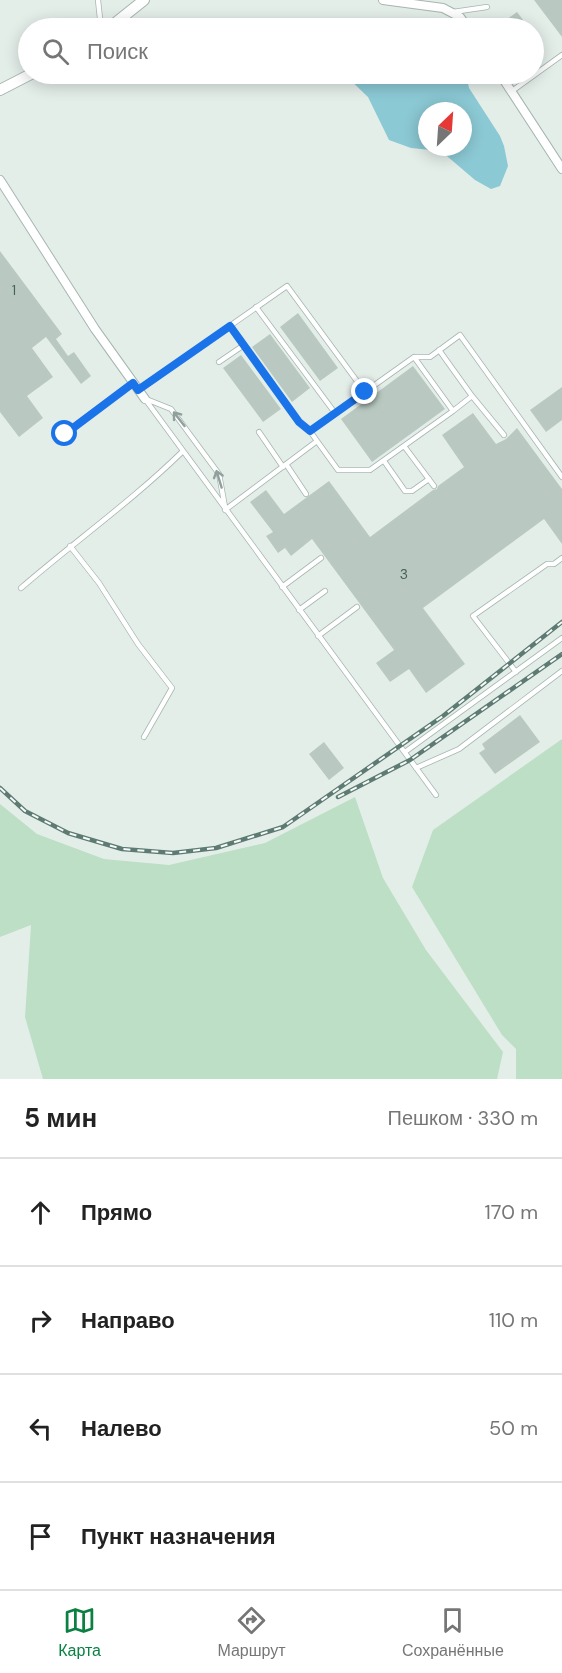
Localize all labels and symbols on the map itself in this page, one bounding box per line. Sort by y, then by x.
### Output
north arrow [418,102,472,156]
house number: 1 [12,281,16,299]
route end [351,378,377,404]
one-way arrow [172,412,185,428]
route start [51,420,77,446]
one-way arrow [213,470,224,489]
house number: 3 [400,565,408,583]

